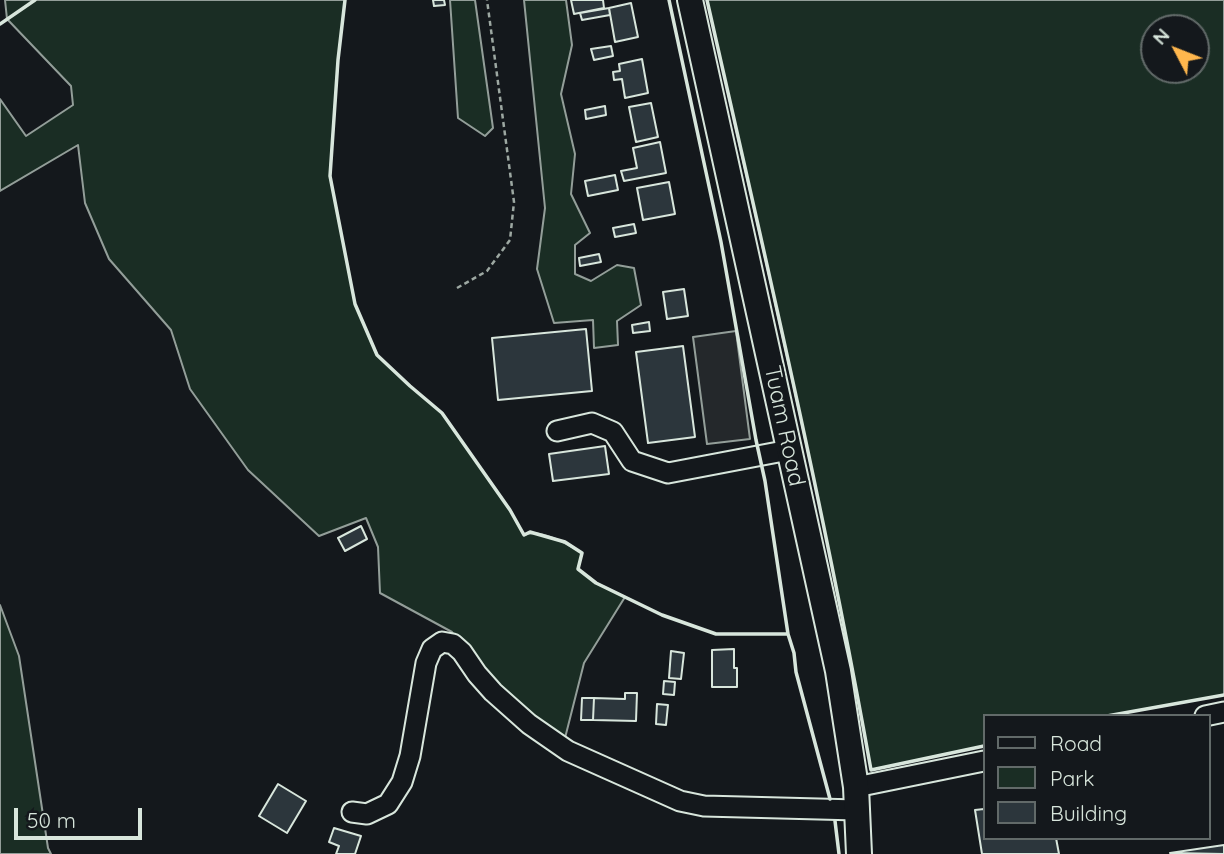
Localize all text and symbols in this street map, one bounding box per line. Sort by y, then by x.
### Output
north arrow [1140,14,1210,84]
text: N [1147,23,1174,50]
street label: Tuam Road [758,363,810,489]
legend [982,714,1210,840]
text: Road [1050,730,1102,756]
text: Park [1050,765,1094,791]
scale bar [18,794,145,838]
text: Building [1050,800,1127,826]
text: 50 m [27,807,76,833]

